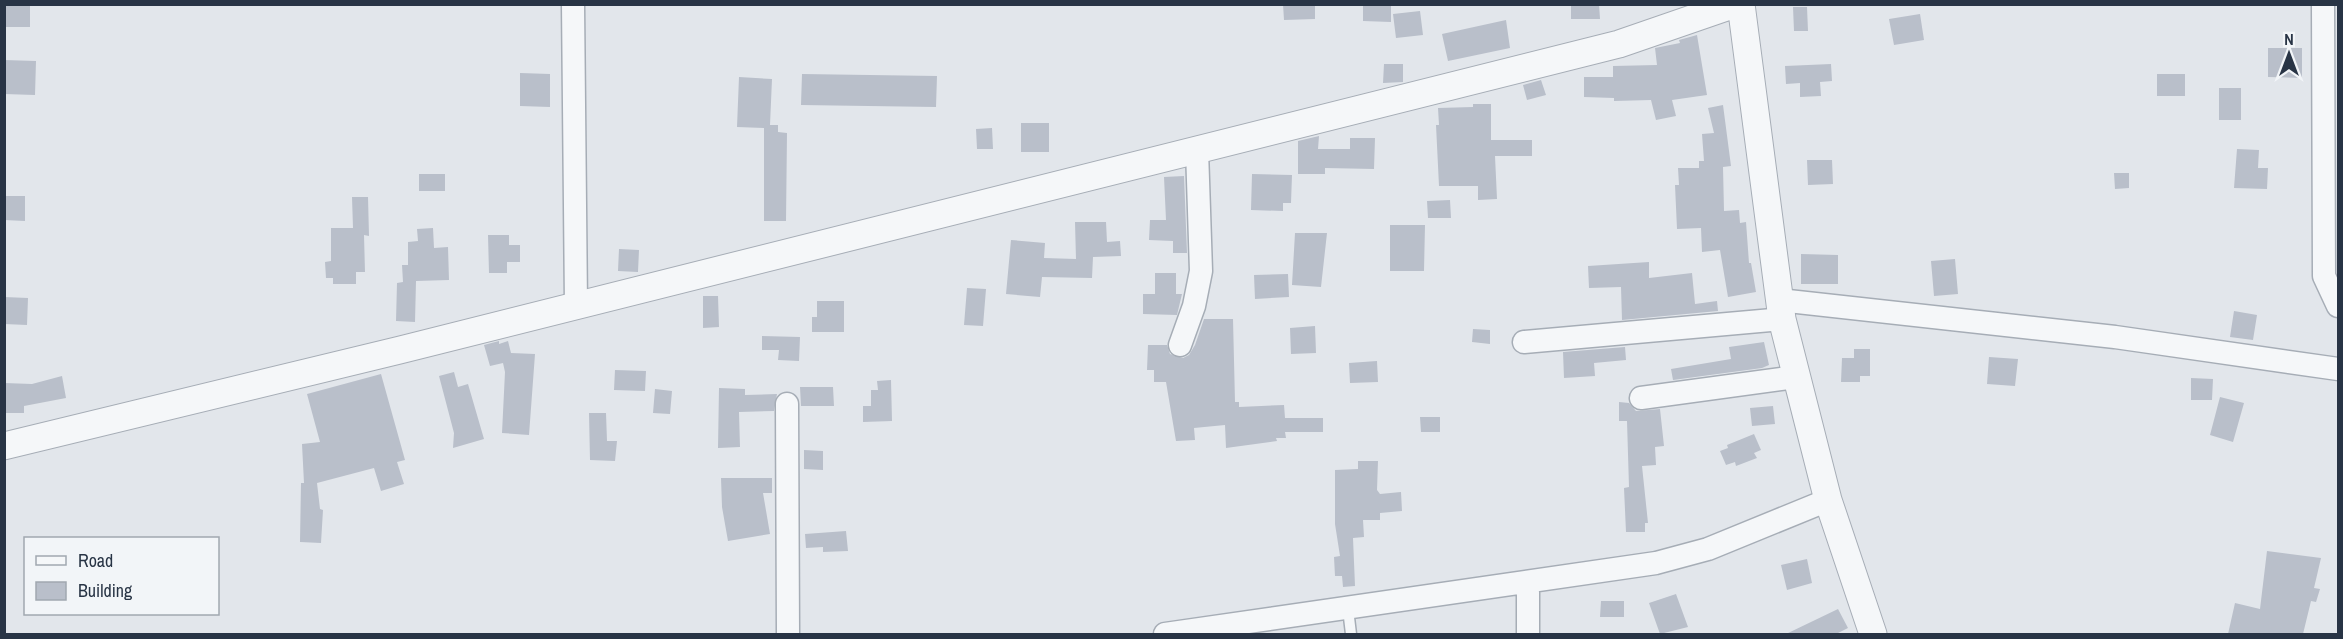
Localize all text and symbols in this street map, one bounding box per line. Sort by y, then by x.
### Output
north arrow [2259,24,2319,84]
text: N [2284,28,2294,50]
legend [24,537,219,615]
text: Road [78,548,113,573]
text: Building [78,578,133,603]

